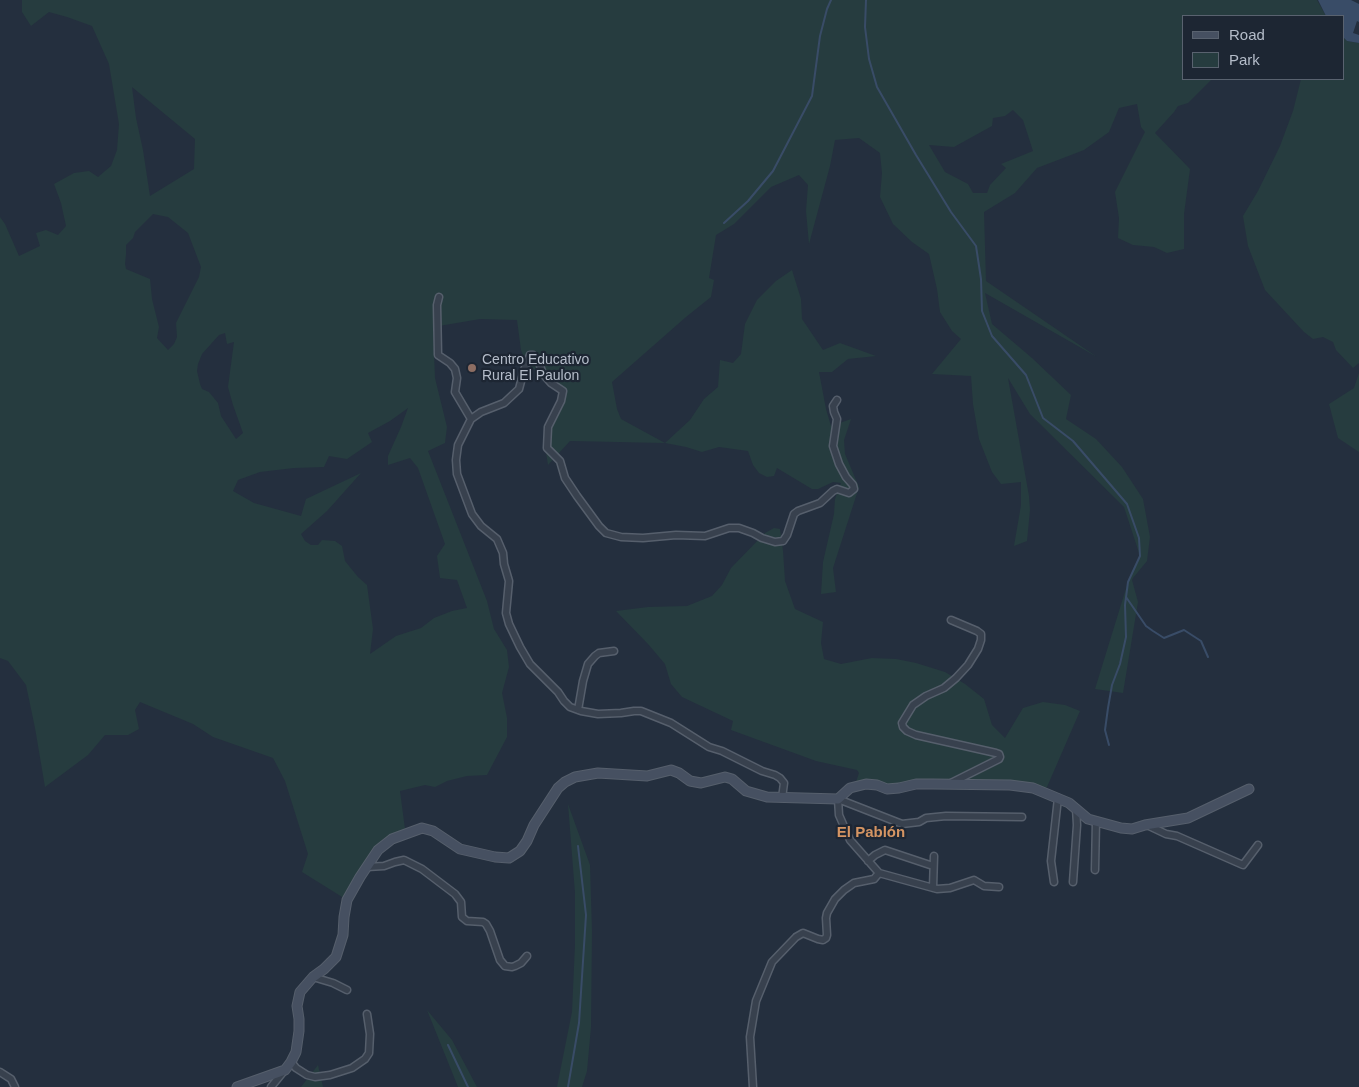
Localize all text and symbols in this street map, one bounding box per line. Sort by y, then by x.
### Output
legend [1182,15,1344,80]
text: Road [1229,26,1265,43]
text: Park [1229,51,1260,68]
place label: Centro Educativo Rural El Paulon [482,352,589,384]
marker: Centro Educativo Rural El Paulon [466,362,478,374]
district label: El Pablón [837,824,905,842]

